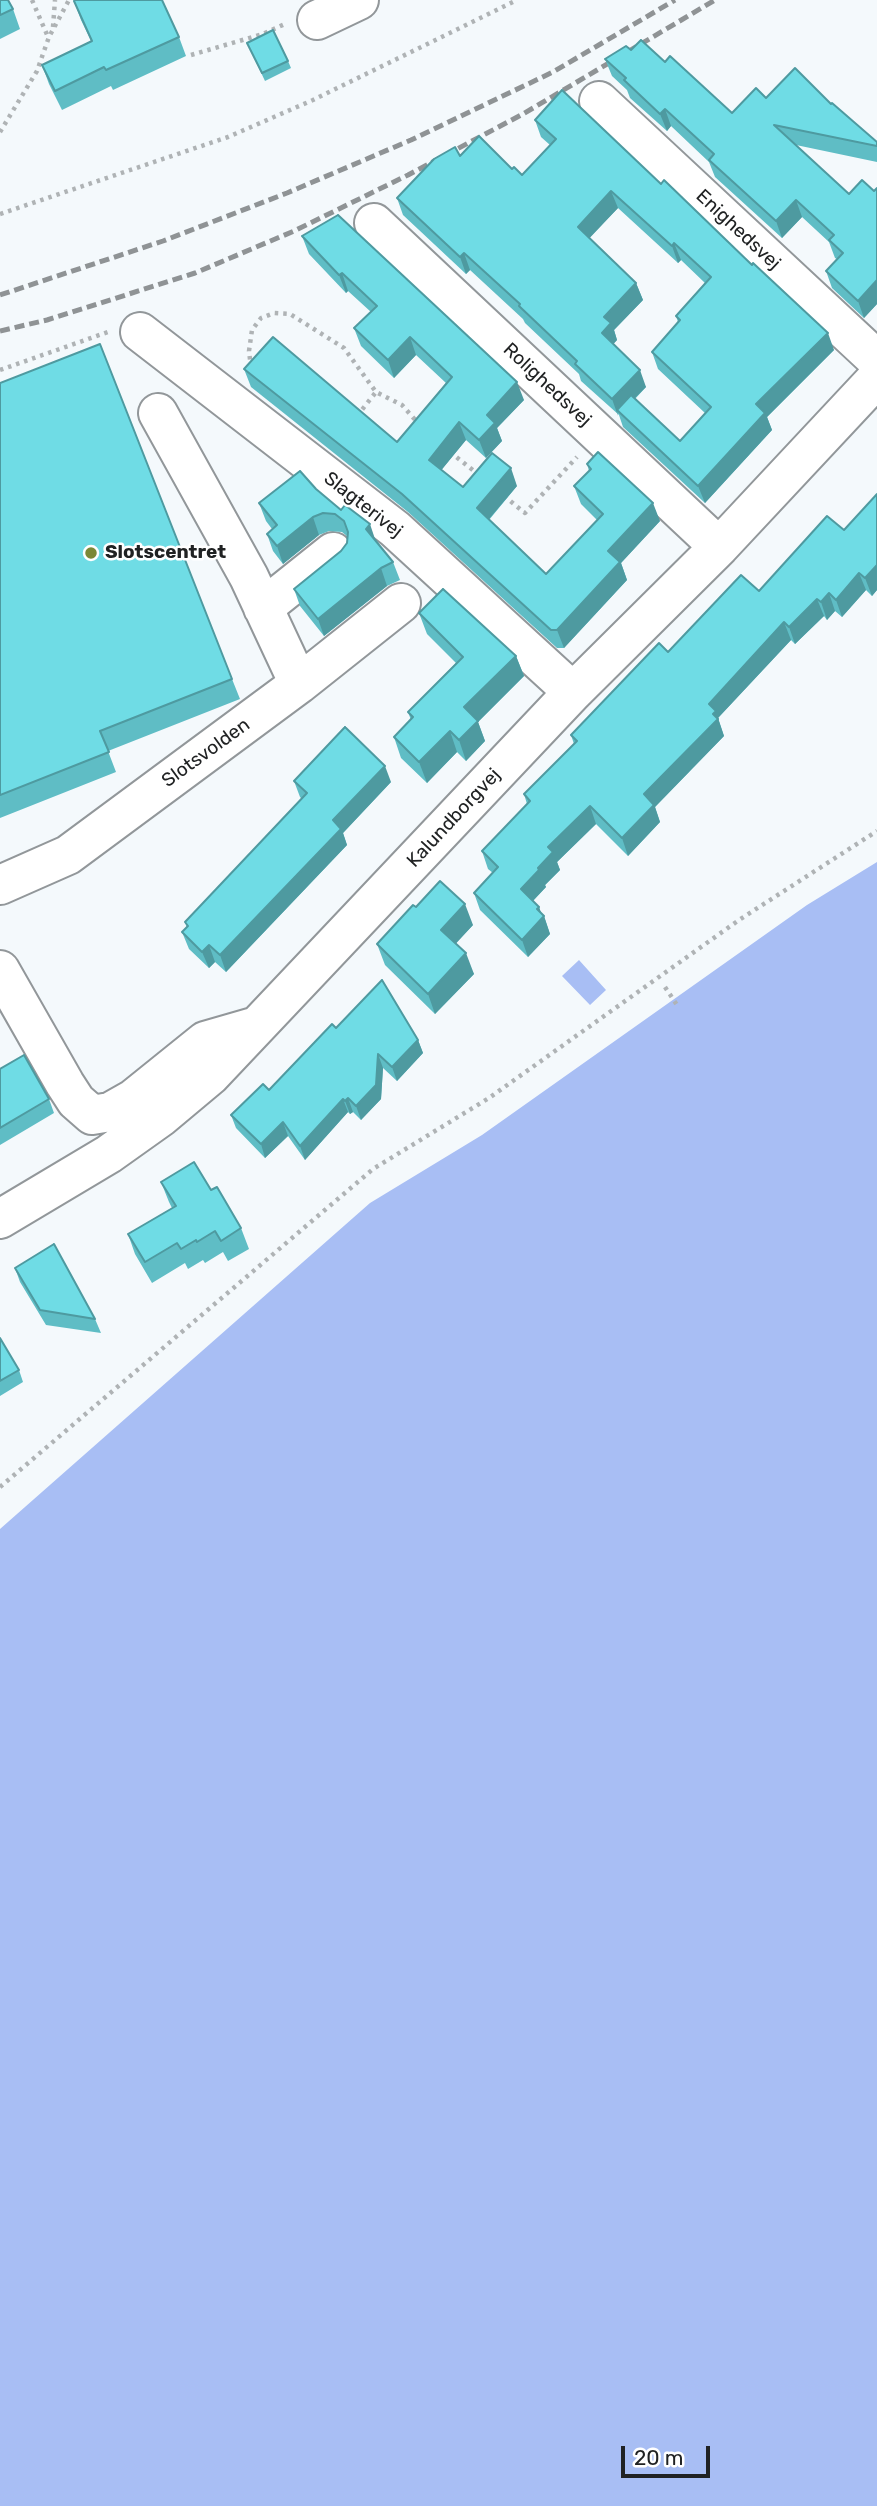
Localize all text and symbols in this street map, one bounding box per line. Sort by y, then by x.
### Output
street label: Enighedsvej [691,185,785,275]
street label: Rolighedsvej [498,338,596,432]
street label: Slagterivej [319,467,407,543]
place label: Slotscentret [105,542,226,564]
marker: Slotscentret [83,545,99,561]
street label: Slotsvolden [158,713,254,793]
street label: Kalundborgvej [402,764,506,872]
scale bar [625,2432,714,2476]
text: 20 m [634,2445,683,2470]

